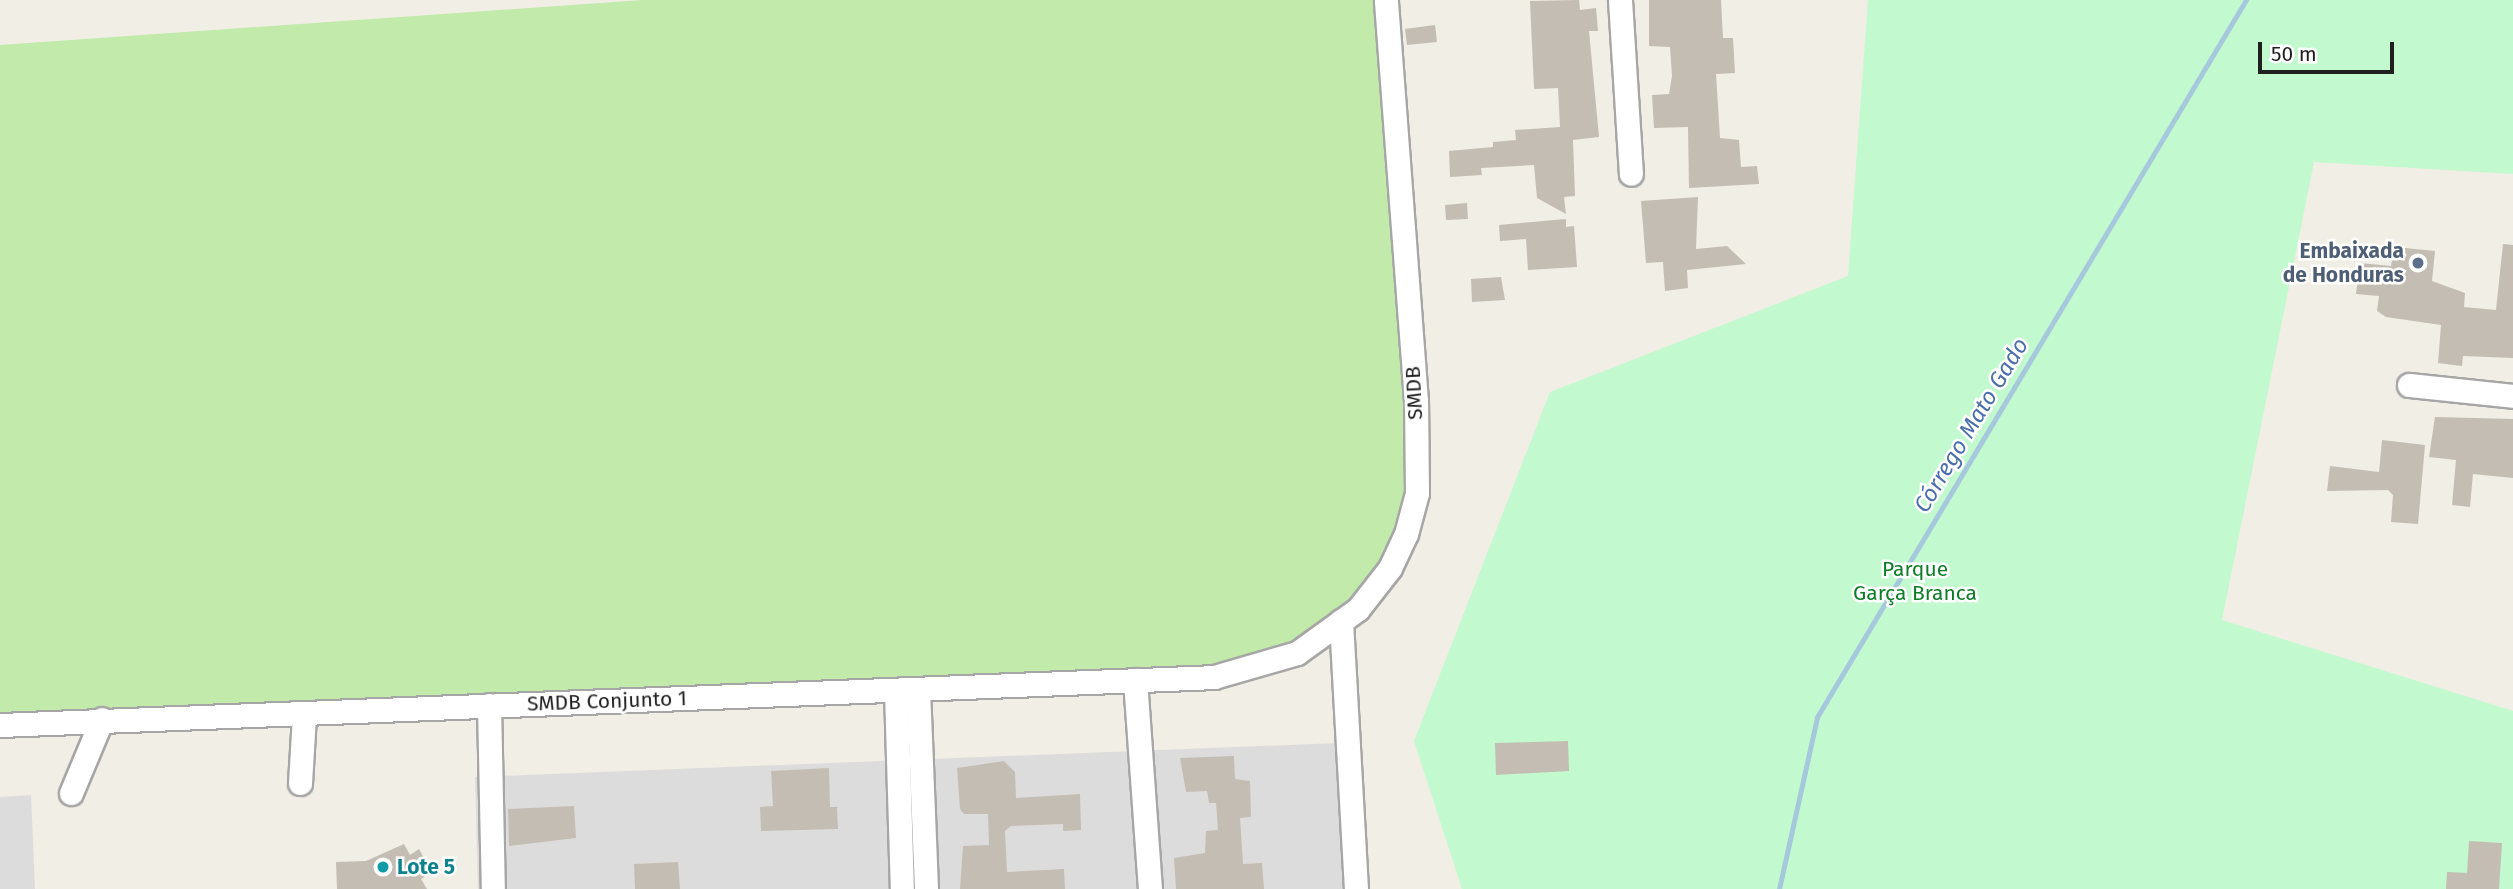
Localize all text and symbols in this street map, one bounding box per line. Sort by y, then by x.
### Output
scale bar [2261,28,2398,72]
text: 50 m [2271,41,2317,67]
place label: Embaixada de Honduras [2283,238,2404,288]
marker: Embaixada de Honduras [2410,255,2426,271]
water label: Córrego Mato Gado [1908,333,2034,517]
street label: SMDB [1400,365,1428,421]
park label: Parque Garça Branca [1853,556,1977,606]
street label: SMDB Conjunto 1 [527,686,687,716]
place label: Lote 5 [397,854,455,880]
marker: Lote 5 [375,859,391,875]

